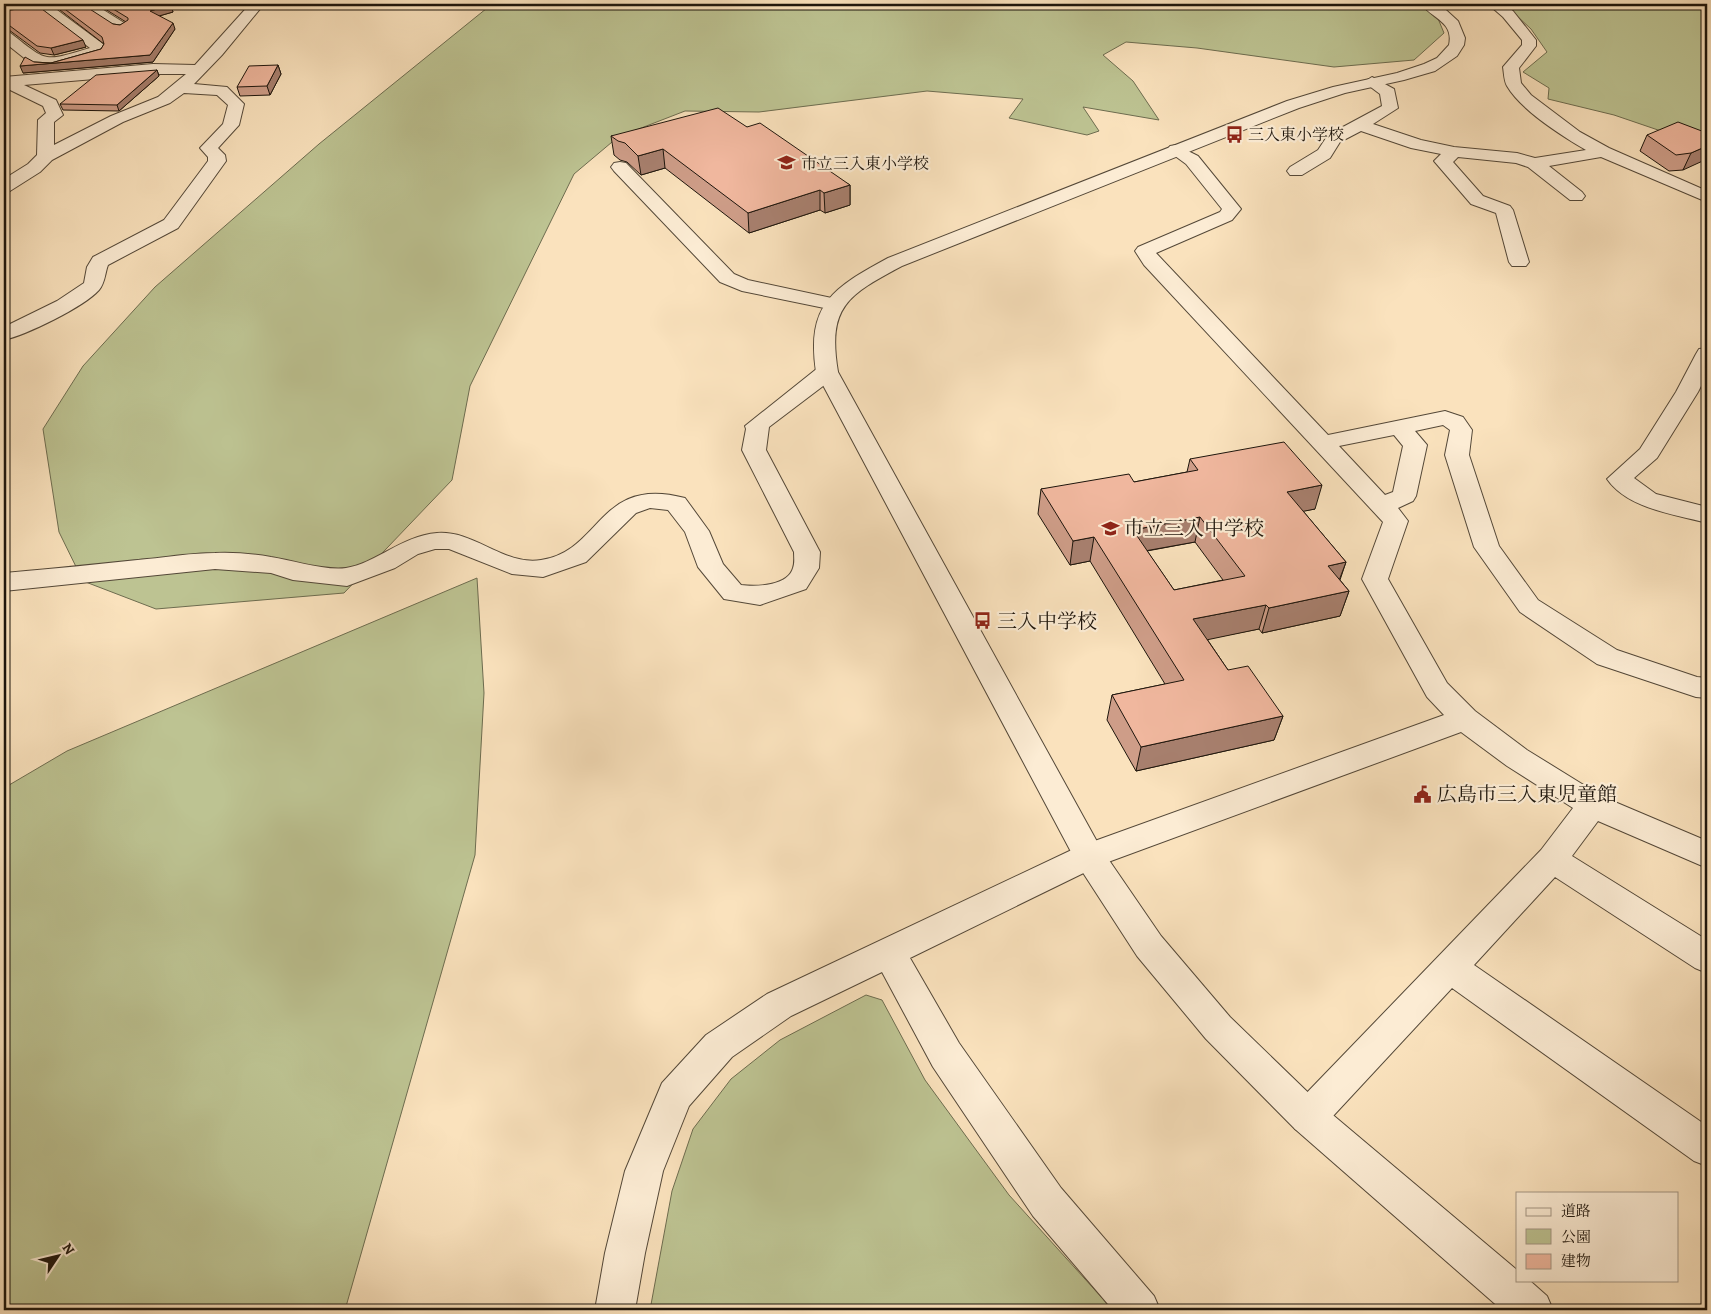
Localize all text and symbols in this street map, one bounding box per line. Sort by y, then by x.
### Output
bus stop icon: 三入東小学校 [1224,124,1244,144]
place label: 三入東小学校 [1248,124,1344,146]
school or university icon: 市立三入東小学校 [777,153,797,173]
place label: 市立三入東小学校 [801,153,929,175]
place label: 市立三入中学校 [1124,515,1264,542]
school or university icon: 市立三入中学校 [1100,518,1120,538]
place label: 三入中学校 [997,608,1097,635]
bus stop icon: 三入中学校 [973,611,993,631]
place label: 広島市三入東児童館 [1437,781,1617,808]
public building icon: 広島市三入東児童館 [1413,784,1433,804]
legend [1516,1192,1678,1282]
text: 道路 [1561,1201,1591,1221]
text: 公園 [1561,1227,1591,1247]
north arrow [32,1232,82,1282]
text: N [58,1239,79,1258]
text: 建物 [1561,1251,1591,1271]

